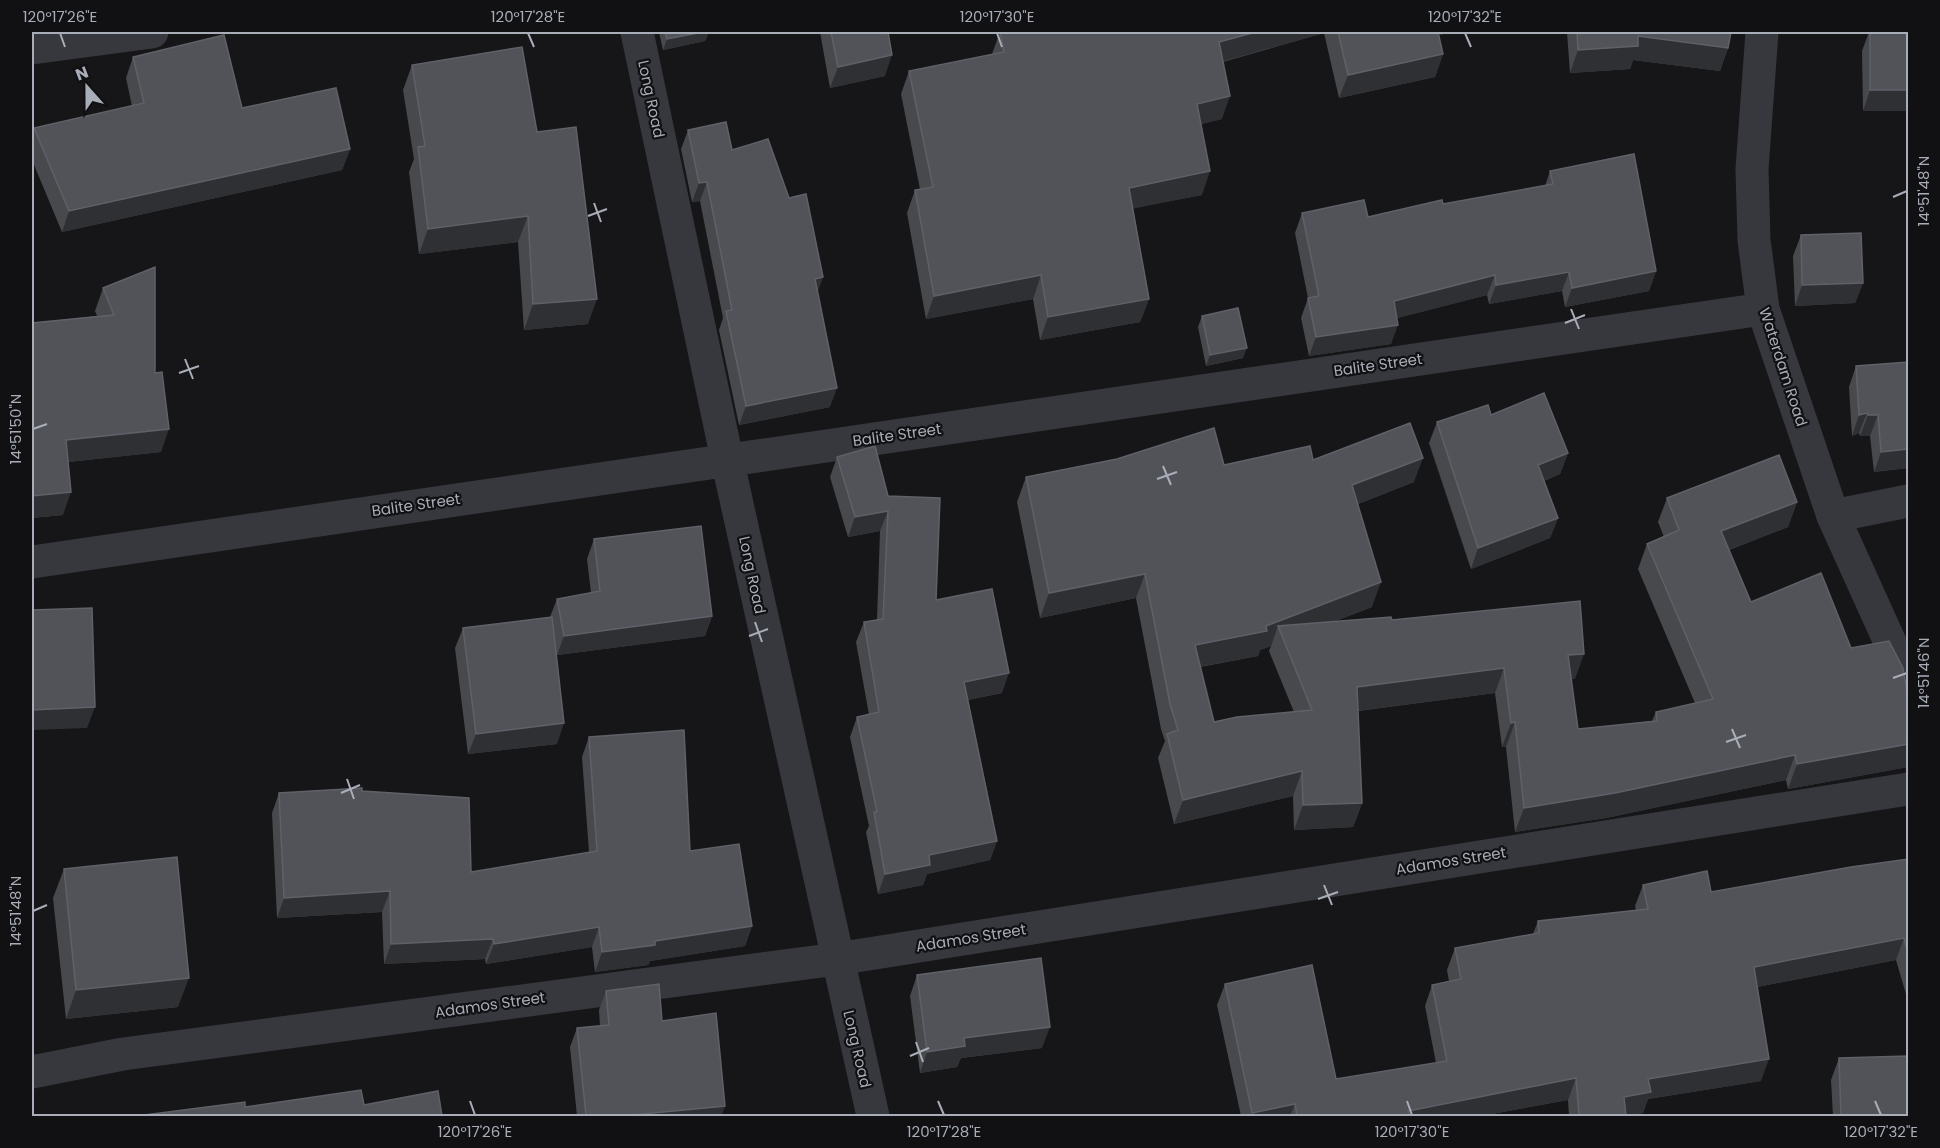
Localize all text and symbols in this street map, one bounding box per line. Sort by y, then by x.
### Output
text: 120°17'26"E [23,6,97,27]
text: 120°17'28"E [491,6,565,27]
text: 120°17'30"E [960,6,1034,27]
text: 120°17'32"E [1428,6,1502,27]
north arrow [57,57,117,117]
street label: Long Road [633,58,670,140]
text: N [72,61,92,86]
text: 14°51'48"N [1913,156,1934,226]
street label: Waterdam Road [1754,305,1813,429]
street label: Balite Street [1332,348,1424,381]
text: 14°51'50"N [5,394,26,464]
street label: Balite Street [851,418,943,451]
street label: Balite Street [370,488,462,521]
street label: Long Road [734,534,771,616]
text: 14°51'46"N [1913,638,1934,708]
street label: Adamos Street [1394,841,1507,880]
text: 14°51'48"N [5,876,26,946]
street label: Adamos Street [914,918,1027,957]
street label: Adamos Street [433,986,546,1023]
street label: Long Road [838,1008,877,1090]
text: 120°17'26"E [438,1121,512,1142]
text: 120°17'28"E [907,1121,981,1142]
text: 120°17'30"E [1375,1121,1449,1142]
text: 120°17'32"E [1844,1121,1918,1142]

